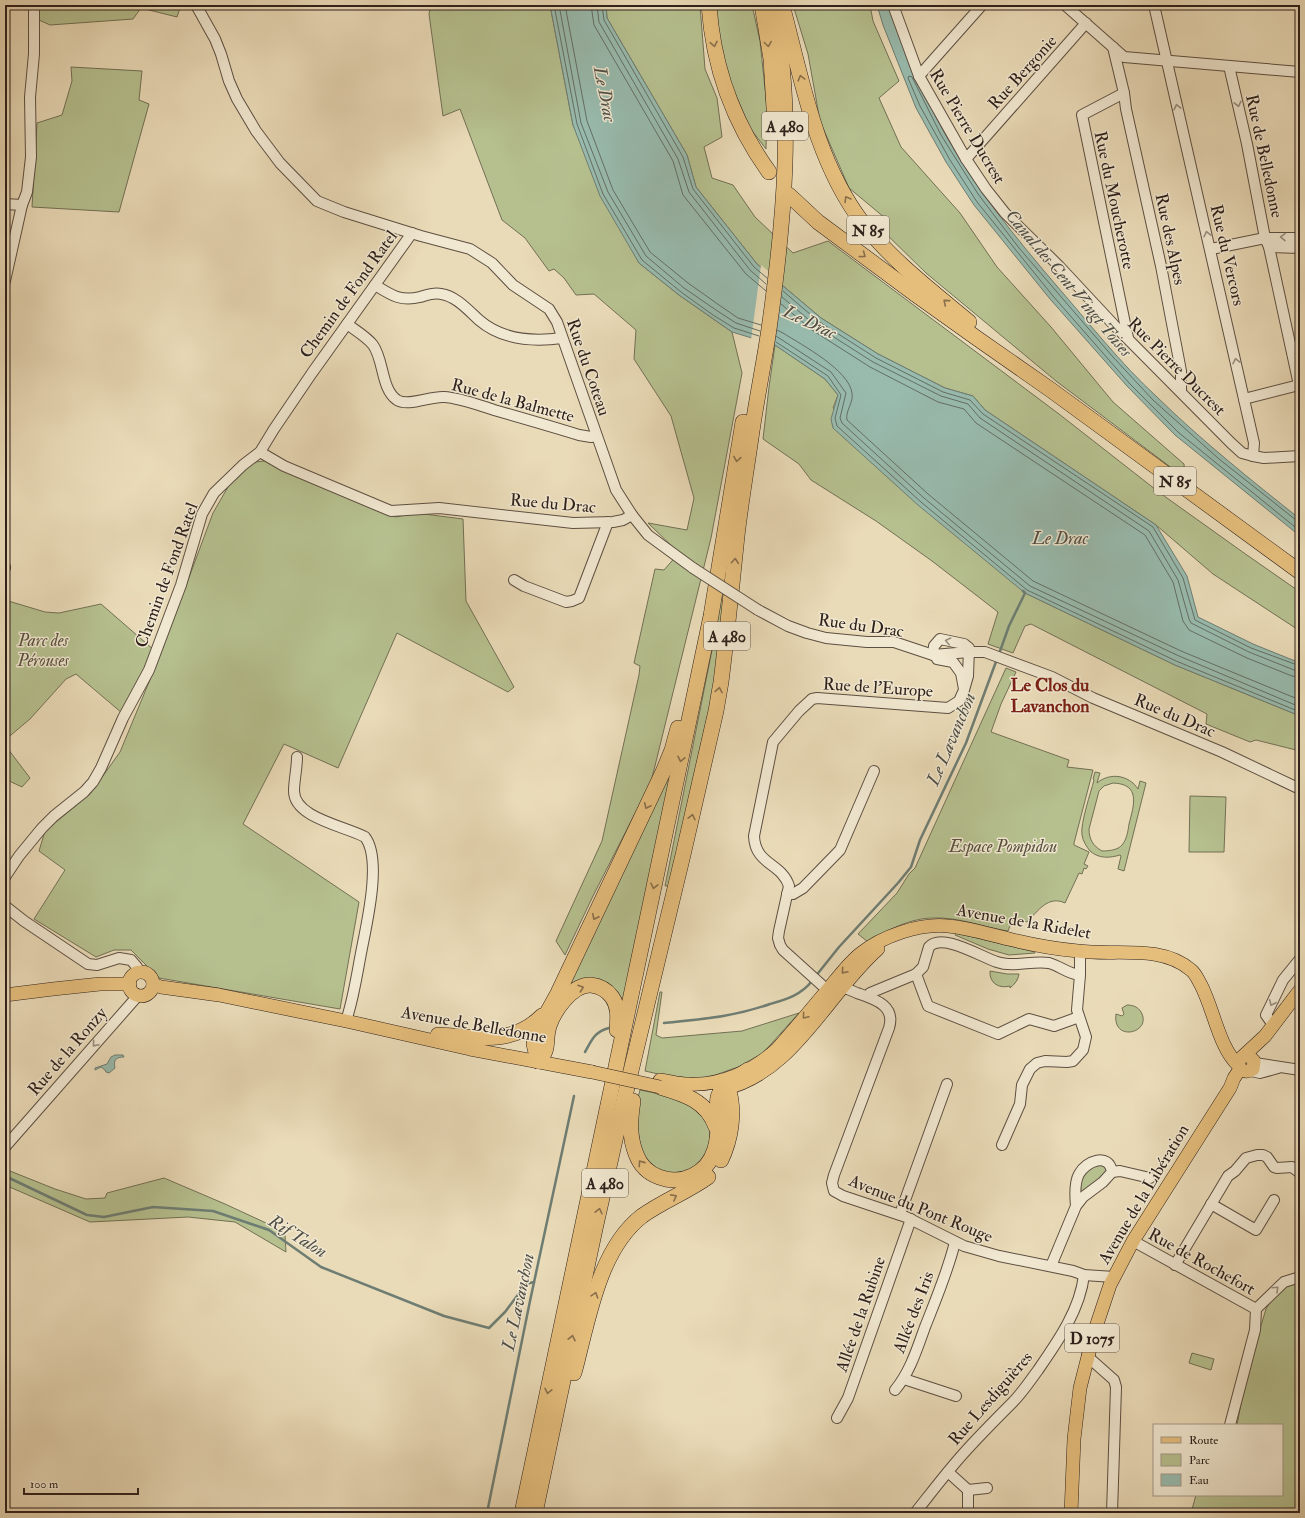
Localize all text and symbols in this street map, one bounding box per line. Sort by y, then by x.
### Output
street label: Rue Bergonie [983,31,1061,114]
one-way arrow [763,40,772,47]
one-way arrow [709,41,717,47]
water label: Le Drac [588,63,621,124]
street label: Rue Pierre Ducrest [925,65,1010,188]
one-way arrow [798,75,806,81]
street label: Rue de Belledonne [1241,92,1288,220]
one-way arrow [1233,101,1241,108]
one-way arrow [1174,104,1182,111]
road number: A 480 [762,112,808,140]
street label: Rue du Moucherotte [1090,129,1139,271]
street label: Rue des Alpes [1150,191,1190,287]
one-way arrow [844,196,851,203]
street label: Rue du Vercors [1206,202,1249,308]
water label: Canal des Cent Vingt Toises [1000,205,1138,363]
road number: N 85 [847,216,889,244]
street label: Chemin de Fond Ratel [295,226,402,362]
one-way arrow [1204,231,1212,237]
one-way arrow [1280,233,1286,241]
one-way arrow [858,250,865,257]
water label: Le Drac [779,300,840,345]
one-way arrow [943,300,950,307]
street label: Rue Pierre Ducrest [1123,313,1231,420]
street label: Rue du Coteau [562,316,615,419]
one-way arrow [1233,357,1241,364]
street label: Rue de la Balmette [449,374,577,427]
one-way arrow [733,456,742,462]
road number: N 85 [1154,467,1196,495]
street label: Rue du Drac [509,489,597,518]
street label: Chemin de Fond Ratel [130,499,203,651]
water label: Le Drac [1031,527,1088,550]
one-way arrow [730,558,739,564]
street label: Rue du Drac [817,609,905,642]
road number: A 480 [704,622,750,650]
park label: Parc des Pérouses [16,630,69,671]
one-way arrow [945,637,951,645]
street label: Rue de l'Europe [822,673,934,703]
district label: Le Clos du Lavanchon [1010,674,1090,718]
one-way arrow [715,687,723,693]
water label: Le Lavanchon [921,689,981,790]
street label: Rue du Drac [1131,689,1219,742]
one-way arrow [678,756,686,762]
one-way arrow [644,802,652,809]
one-way arrow [687,814,696,821]
park label: Espace Pompidou [948,836,1057,857]
one-way arrow [651,883,659,889]
street label: Avenue de la Ridelet [954,899,1093,944]
one-way arrow [592,913,600,921]
one-way arrow [841,966,848,973]
one-way arrow [578,984,585,992]
one-way arrow [1269,999,1277,1006]
street label: Avenue de Belledonne [399,1001,548,1048]
street label: Rue de la Ronzy [23,1003,113,1100]
one-way arrow [802,1011,809,1019]
one-way arrow [92,1039,99,1047]
street label: Avenue de la Libération [1093,1120,1194,1269]
one-way arrow [638,1160,646,1167]
road number: A 480 [582,1169,628,1197]
street label: Avenue du Pont Rouge [845,1170,996,1247]
one-way arrow [670,1194,677,1201]
one-way arrow [594,1208,603,1215]
water label: Rif Talon [263,1209,331,1263]
street label: Rue de Rochefort [1145,1223,1259,1300]
water label: Le Lavanchon [497,1251,540,1354]
street label: Allée de la Rubine [831,1254,890,1376]
street label: Allée des Iris [888,1268,939,1357]
one-way arrow [1271,1286,1279,1294]
one-way arrow [590,1291,599,1298]
road number: D 1075 [1065,1324,1119,1352]
one-way arrow [567,1335,575,1341]
street label: Rue Lesdiguières [944,1347,1037,1450]
one-way arrow [544,1388,552,1394]
legend [1153,1424,1283,1496]
text: Route [1189,1433,1218,1448]
text: Parc [1189,1453,1210,1468]
scale bar [24,1470,138,1496]
text: Eau [1189,1473,1209,1488]
text: 100 m [30,1477,59,1492]

